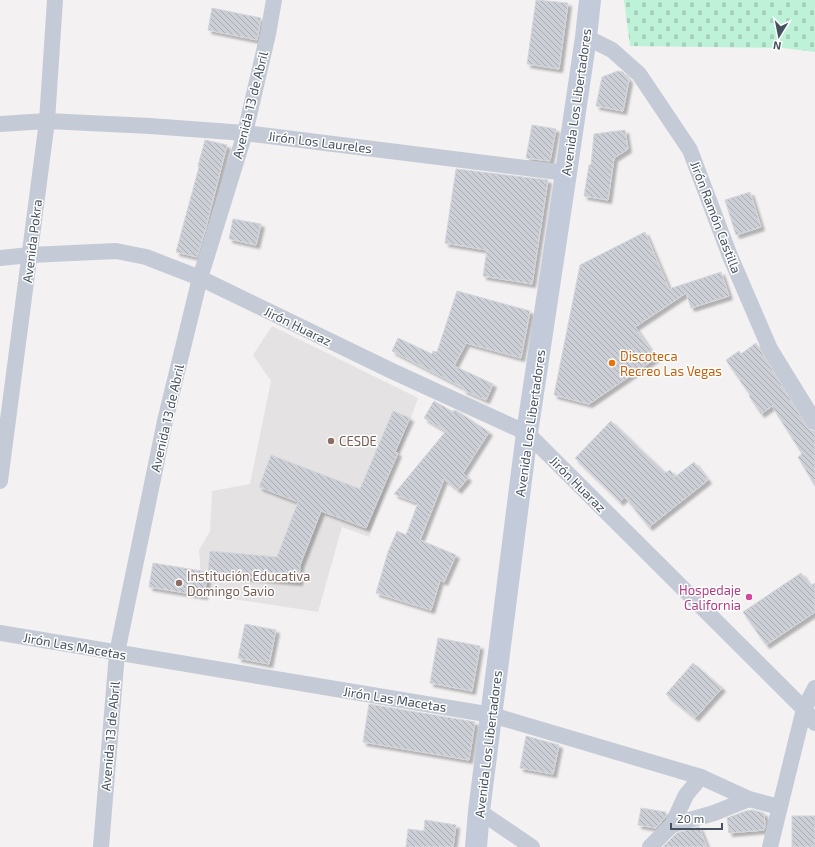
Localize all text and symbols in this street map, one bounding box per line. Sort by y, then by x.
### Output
north arrow [759,16,799,56]
street label: Avenida Los Libertadores [558,27,594,177]
text: N [772,39,782,53]
street label: Avenida 13 de Abril [229,50,271,160]
street label: Jirón Los Laureles [267,128,373,156]
street label: Jirón Ramón Castilla [687,159,745,275]
street label: Avenida Pokra [19,198,45,284]
street label: Jirón Huaraz [262,303,334,349]
street label: Avenida Los Libertadores [512,348,548,498]
place label: Discoteca Recreo Las Vegas [620,348,722,379]
marker: Discoteca Recreo Las Vegas [607,358,617,368]
street label: Avenida 13 de Abril [147,362,187,473]
place label: CESDE [339,433,377,449]
marker: CESDE [326,436,336,446]
street label: Jirón Huaraz [547,453,609,515]
place label: Institución Educativa Domingo Savio [187,568,310,599]
marker: Institución Educativa Domingo Savio [174,578,184,588]
place label: Hospedaje California [679,582,741,613]
marker: Hospedaje California [744,592,754,602]
street label: Jirón Las Macetas [22,629,128,663]
street label: Avenida Los Libertadores [471,669,505,819]
street label: Avenida 13 de Abril [97,680,123,791]
street label: Jirón Las Macetas [342,683,448,715]
scale bar [671,805,722,831]
text: 20 m [677,811,704,825]

